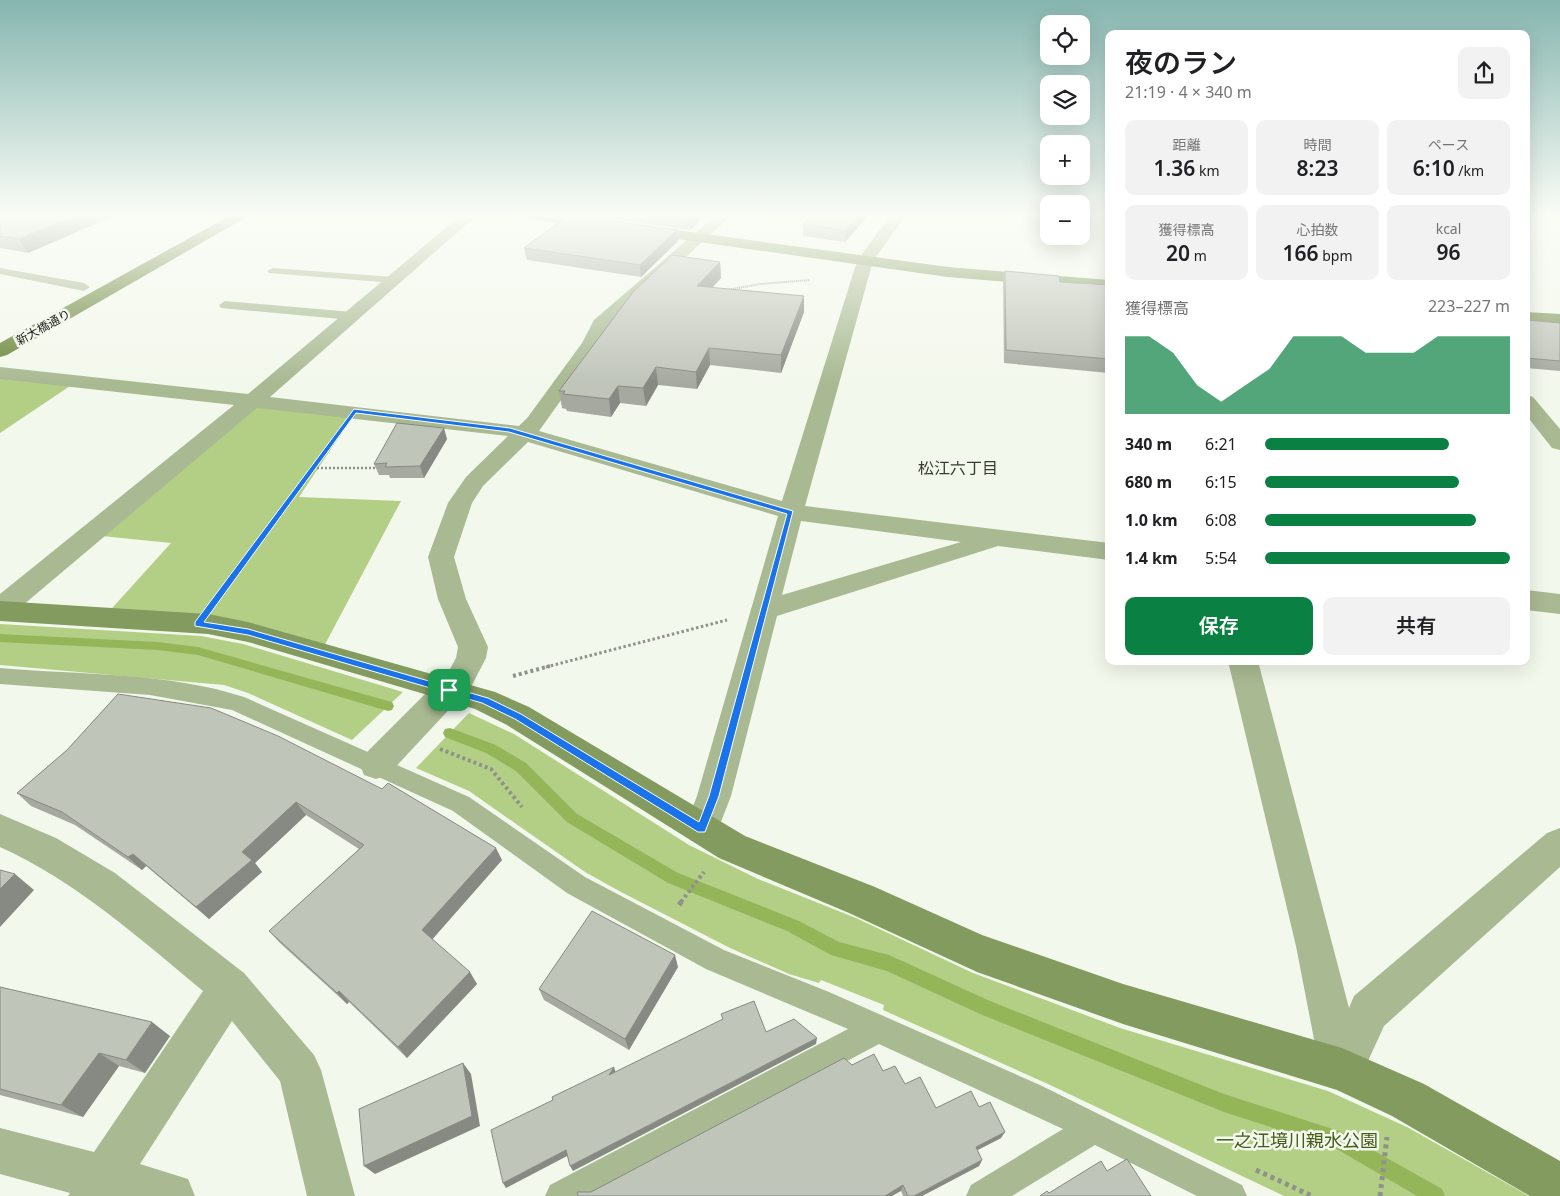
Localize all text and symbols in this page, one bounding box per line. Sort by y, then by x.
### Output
map controls [1040,15,1090,245]
button: locate [1040,15,1090,65]
text: 夜のラン [1125,43,1237,81]
button: share [1458,47,1510,99]
button: layers [1040,75,1090,125]
text: 21:19 · 4 × 340 m [1125,81,1252,103]
button: + [1040,135,1090,185]
text: 距離 [1173,135,1201,154]
text: 時間 [1304,135,1332,154]
text: ペース [1428,135,1469,154]
text: 1.36 [1153,154,1195,182]
text: 8:23 [1297,154,1338,182]
text: 6:10 [1413,154,1455,182]
text: km [1195,161,1220,180]
text: /km [1455,161,1484,180]
button: − [1040,195,1090,245]
text: kcal [1436,219,1461,238]
text: 獲得標高 [1159,220,1215,239]
text: 心拍数 [1297,220,1339,239]
text: 96 [1436,238,1461,266]
text: 20 [1166,239,1190,267]
text: 166 [1283,239,1319,267]
text: m [1190,246,1207,265]
text: bpm [1319,246,1353,265]
text: 223–227 m [1428,295,1510,317]
text: 獲得標高 [1125,297,1189,319]
street label: 新大橋通り [13,305,73,349]
text: 340 m [1125,433,1172,455]
text: 6:21 [1205,433,1237,455]
district label: 松江六丁目 [918,457,998,479]
text: 680 m [1125,471,1172,493]
text: 6:15 [1205,471,1237,493]
text: 1.0 km [1125,509,1177,531]
text: 6:08 [1205,509,1237,531]
text: 1.4 km [1125,547,1177,569]
text: 5:54 [1205,547,1237,569]
button: 保存 [1125,597,1313,655]
button: 共有 [1323,597,1510,655]
pin [428,669,470,711]
icon: arrive [435,676,463,704]
park label: 一之江境川親水公園 [1216,1128,1378,1152]

